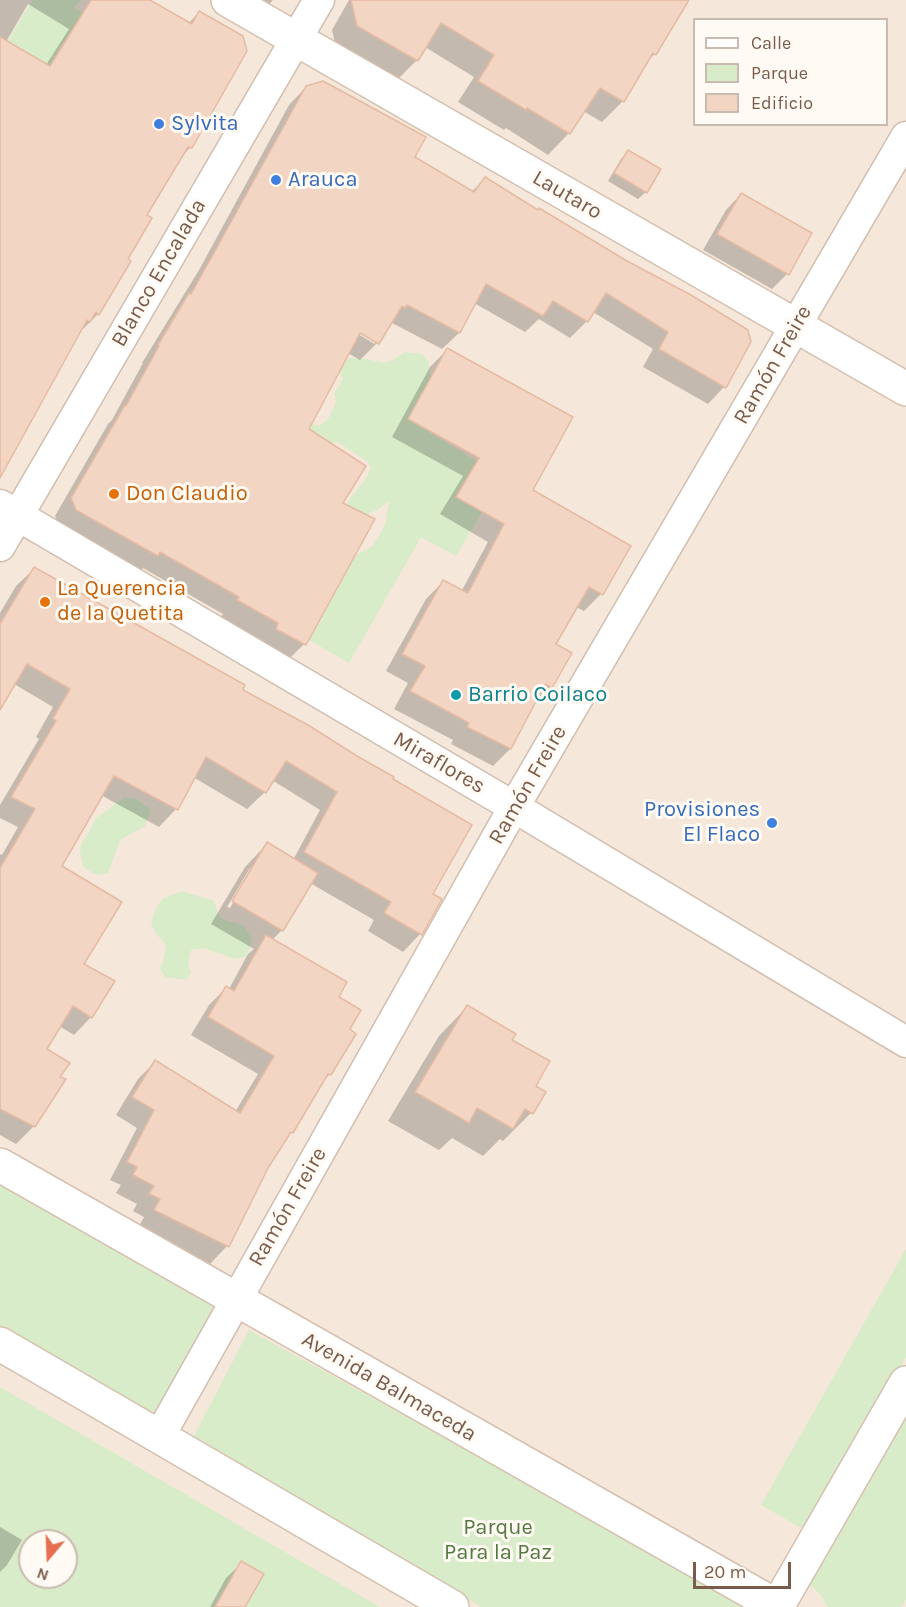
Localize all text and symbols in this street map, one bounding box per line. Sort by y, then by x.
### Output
legend [693,18,888,126]
text: Calle [751,32,791,54]
text: Parque [751,62,808,84]
text: Edificio [751,92,813,114]
place label: Sylvita [171,111,239,137]
marker: Sylvita [152,117,166,131]
street label: Lautaro [527,165,607,225]
place label: Arauca [288,167,357,193]
marker: Arauca [269,173,283,187]
street label: Blanco Encalada [106,194,212,352]
street label: Ramón Freire [728,301,818,429]
place label: Don Claudio [126,481,248,507]
marker: Don Claudio [107,487,121,501]
place label: La Querencia de la Quetita [57,576,186,628]
marker: La Querencia de la Quetita [38,595,52,609]
place label: Barrio Coilaco [468,682,607,708]
marker: Barrio Coilaco [449,688,463,702]
street label: Ramón Freire [483,721,573,849]
street label: Miraflores [388,726,490,800]
place label: Provisiones El Flaco [644,797,760,848]
marker: Provisiones El Flaco [765,816,779,830]
street label: Ramón Freire [243,1143,333,1271]
street label: Avenida Balmaceda [297,1326,481,1448]
park label: Parque Para la Paz [444,1515,552,1566]
north arrow [18,1529,78,1589]
scale bar [696,1550,794,1588]
text: 20 m [704,1561,746,1583]
text: N [34,1564,51,1585]

